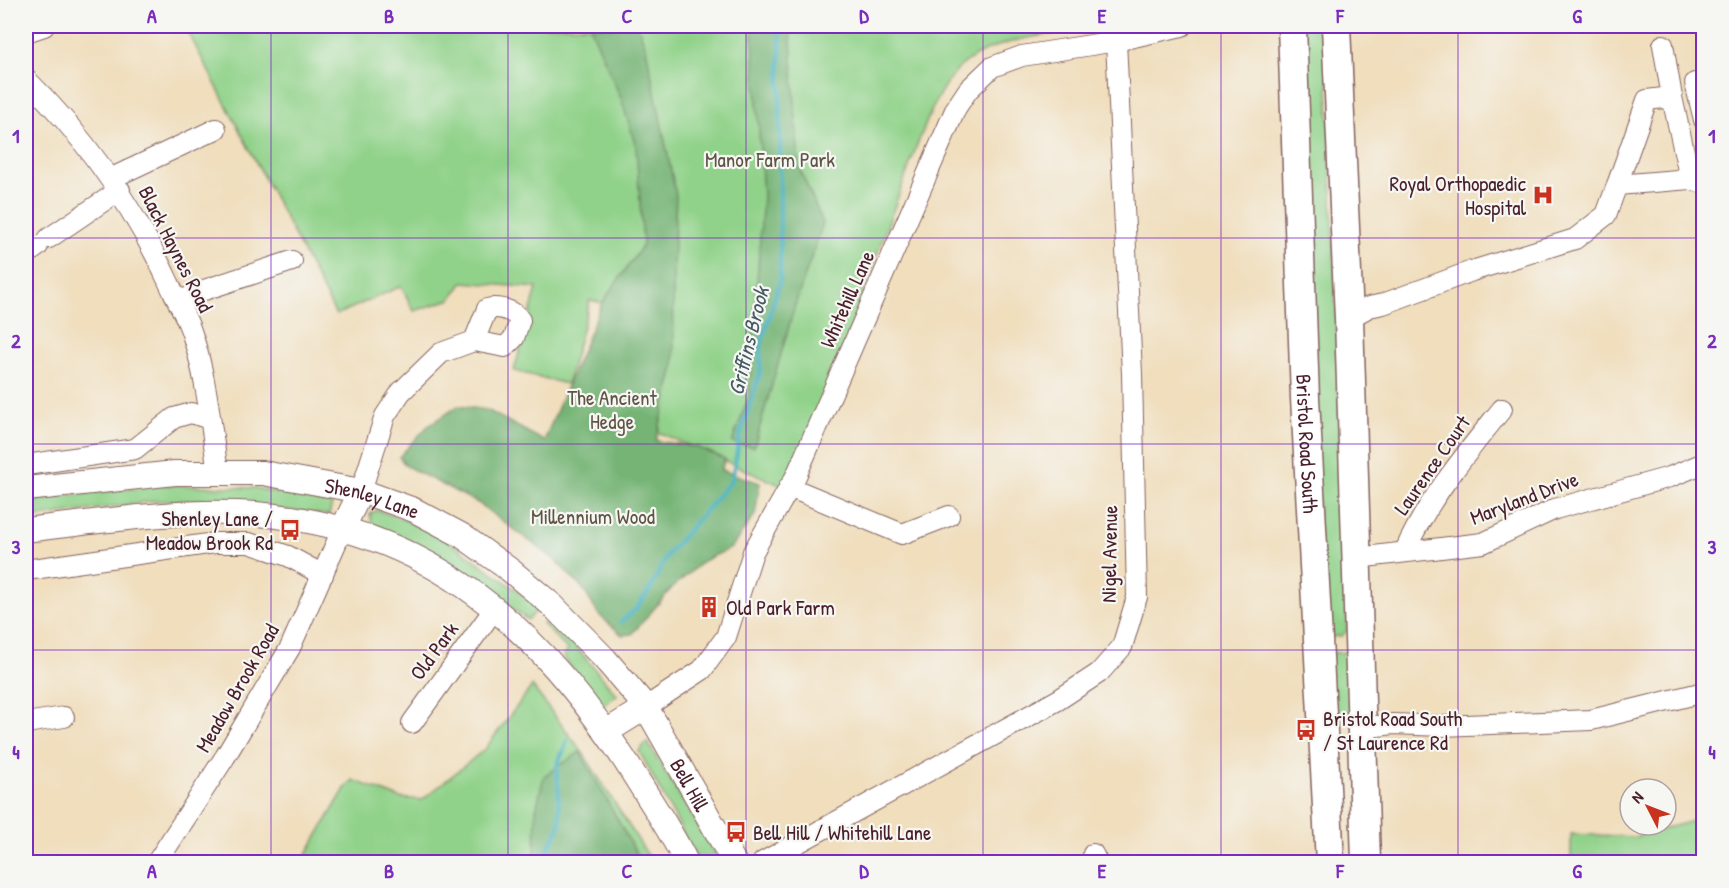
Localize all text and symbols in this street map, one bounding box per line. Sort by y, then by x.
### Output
text: A [147,2,157,29]
text: B [384,2,394,29]
text: C [622,2,633,29]
text: D [859,2,869,29]
text: E [1098,2,1107,29]
text: F [1335,2,1345,29]
text: G [1572,2,1582,29]
text: 1 [12,122,20,149]
text: 1 [1708,122,1716,149]
park label: Manor Farm Park [705,145,835,174]
place label: Royal Orthopaedic Hospital [1390,169,1527,222]
street label: Black Haynes Road [132,181,220,317]
hospital icon: Royal Orthopaedic Hospital [1531,183,1555,207]
street label: Whitehill Lane [813,246,881,352]
water label: Griffins Brook [720,282,776,398]
text: 2 [11,327,21,354]
text: 2 [1707,327,1717,354]
street label: Bristol Road South [1290,373,1326,514]
park label: The Ancient Hedge [567,383,658,436]
street label: Laurence Court [1387,409,1477,521]
street label: Maryland Drive [1466,464,1582,532]
street label: Shenley Lane [323,470,425,525]
park label: Millennium Wood [531,502,655,531]
place label: Shenley Lane / Meadow Brook Rd [146,504,273,557]
street label: Nigel Avenue [1094,505,1124,603]
bus stop icon: Shenley Lane / Meadow Brook Rd [278,518,302,542]
text: 3 [12,533,21,560]
text: 3 [1708,533,1717,560]
place label: Old Park Farm [726,593,835,622]
building icon: Old Park Farm [697,595,721,619]
street label: Old Park [403,616,465,686]
street label: Meadow Brook Road [188,618,286,758]
place label: Bristol Road South / St Laurence Rd [1323,704,1463,757]
bus stop icon: Bristol Road South / St Laurence Rd [1294,718,1318,742]
text: 4 [12,738,20,765]
text: 4 [1708,738,1716,765]
street label: Bell Hill [664,753,717,817]
north arrow [1618,777,1678,837]
text: N [1626,786,1648,807]
place label: Bell Hill / Whitehill Lane [753,818,931,847]
bus stop icon: Bell Hill / Whitehill Lane [724,820,748,844]
text: A [147,857,157,884]
text: B [384,857,394,884]
text: C [622,857,633,884]
text: D [859,857,869,884]
text: E [1098,857,1107,884]
text: F [1335,857,1345,884]
text: G [1572,857,1582,884]

